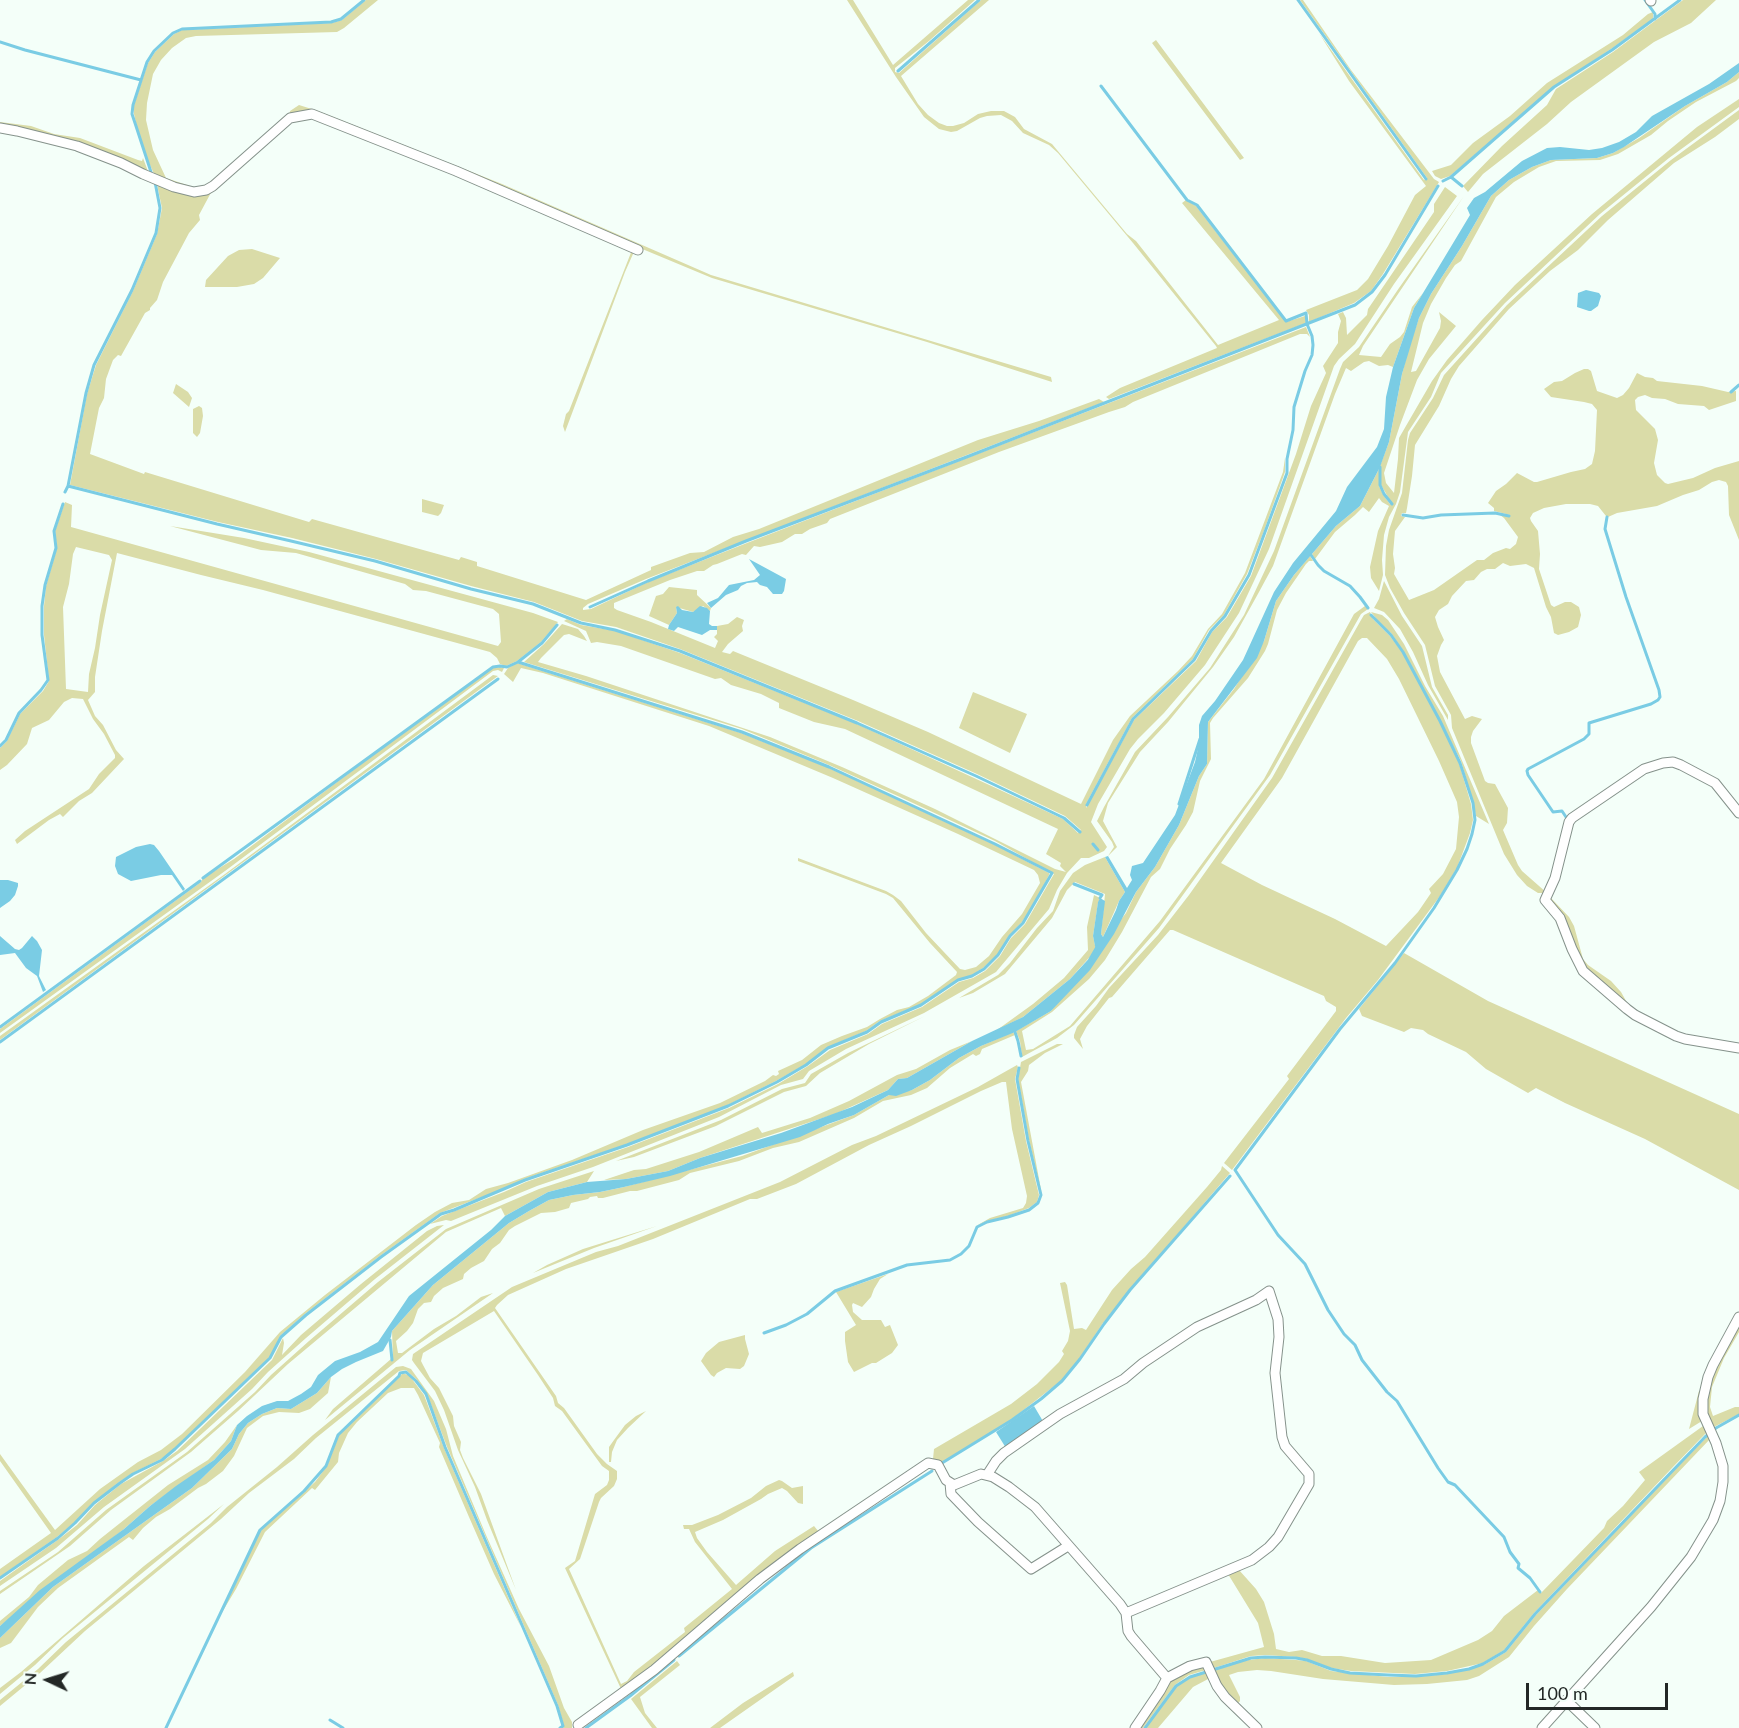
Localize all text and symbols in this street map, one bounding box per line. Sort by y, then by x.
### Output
north arrow [18,1650,78,1710]
scale bar [1529,1671,1672,1709]
text: N [20,1672,39,1686]
text: 100 m [1537,1682,1588,1704]

